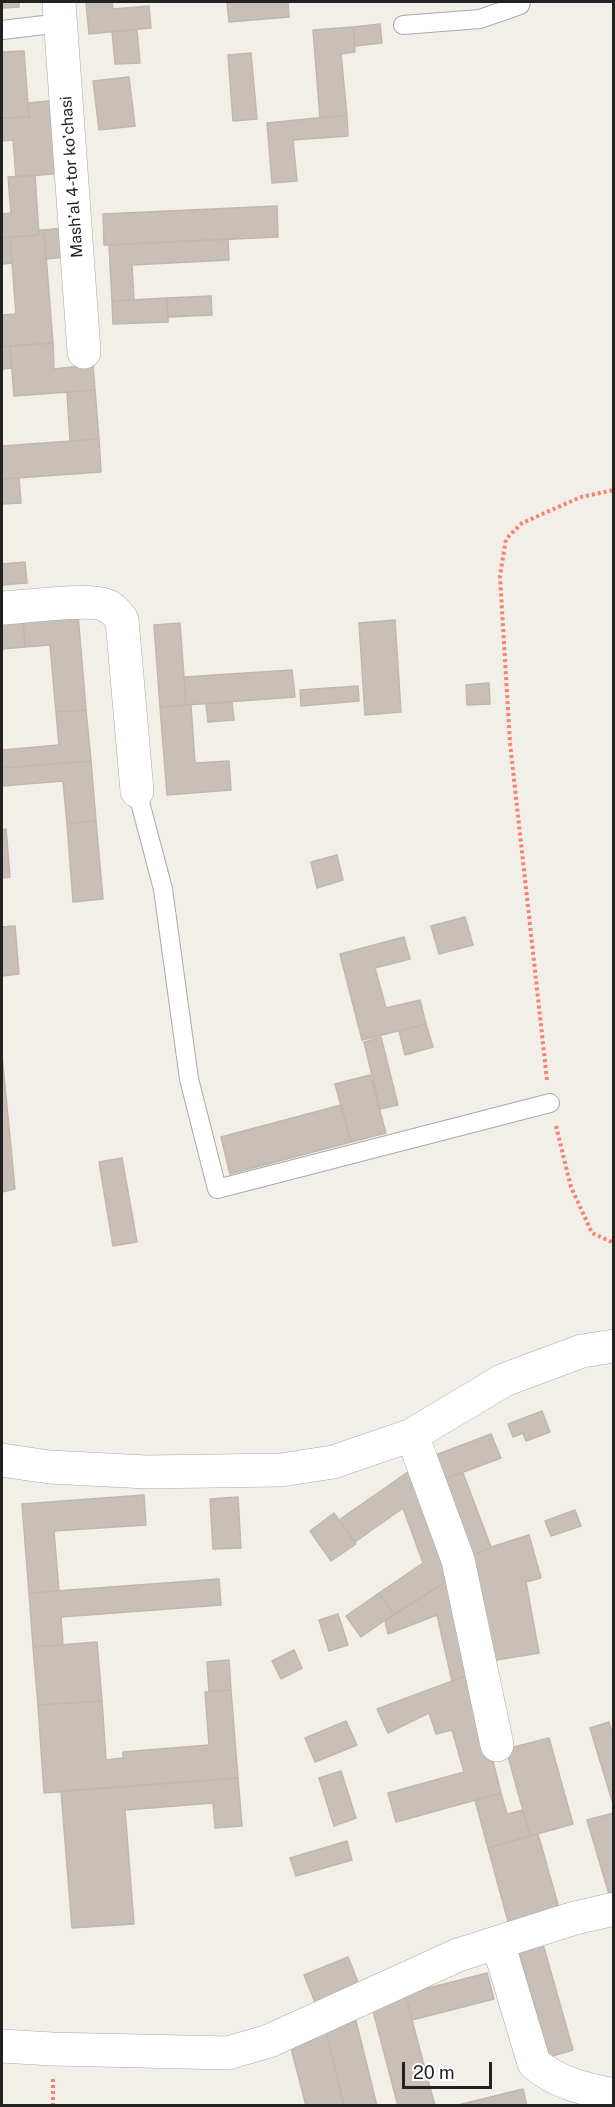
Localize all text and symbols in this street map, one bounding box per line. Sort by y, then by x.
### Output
street label: Mashʼal 4-tor koʼchasi [57,95,87,259]
scale bar [405,2050,495,2088]
text: 20 m [413,2062,455,2083]

